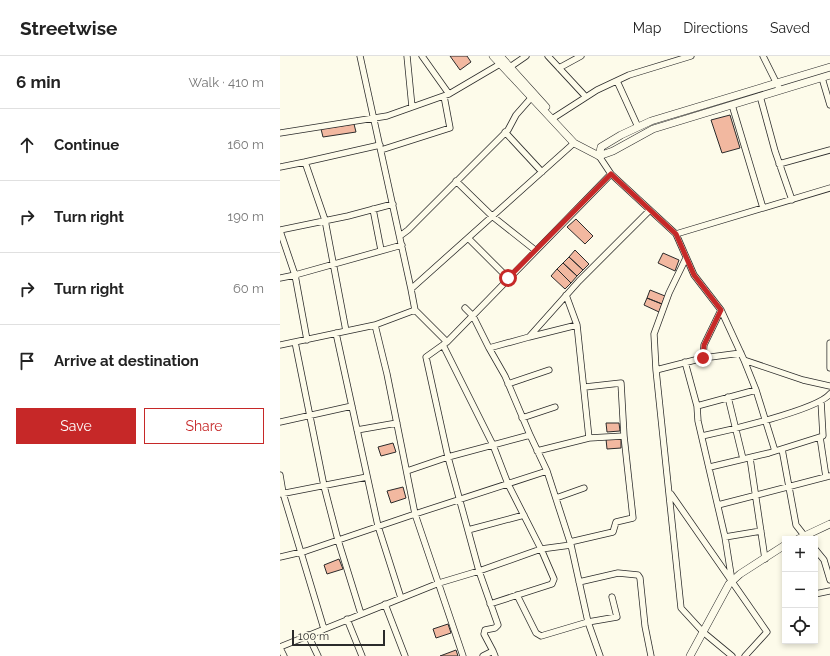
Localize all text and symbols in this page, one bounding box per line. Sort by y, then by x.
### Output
text: Streetwise [20,17,117,39]
text: Map [633,20,661,36]
text: Directions [683,20,748,36]
text: Saved [770,20,810,36]
text: 6 min [16,72,61,92]
text: Walk · 410 m [189,75,264,90]
icon: ahead [16,134,38,156]
text: Continue [54,136,119,154]
text: 160 m [227,137,264,152]
icon: right [16,206,38,228]
text: Turn right [54,208,124,226]
text: 190 m [228,209,264,224]
route start [499,269,517,287]
icon: right [16,278,38,300]
text: Turn right [54,280,124,298]
text: 60 m [233,281,264,296]
route end [694,349,712,367]
icon: arrive [16,350,38,372]
text: Arrive at destination [54,352,199,370]
button: Save [16,408,136,444]
button: Share [144,408,264,444]
map controls [782,536,818,644]
button: + [782,536,818,572]
button: − [782,572,818,608]
button: locate [782,608,818,644]
scale bar [292,628,385,647]
text: 100 m [298,630,329,643]

